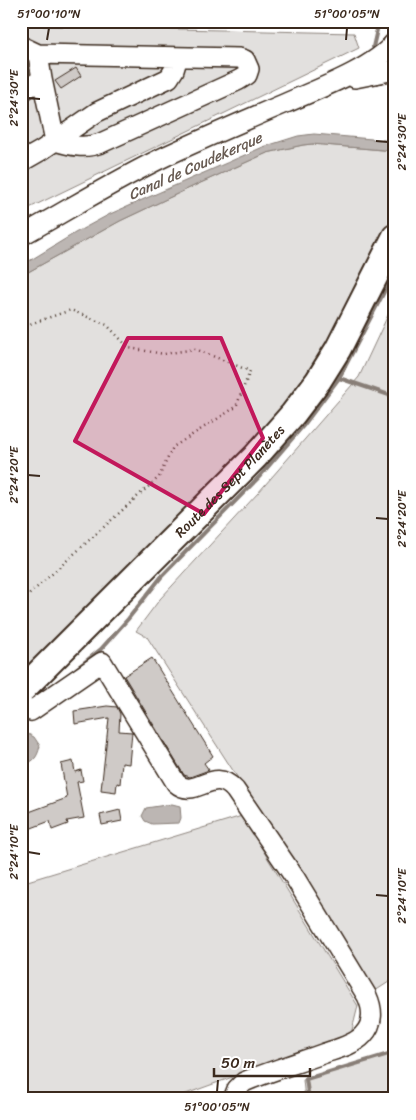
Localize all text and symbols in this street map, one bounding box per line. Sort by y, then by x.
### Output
text: 51°00'10"N [17,3,81,25]
text: 51°00'05"N [314,3,380,25]
text: 2°24'30"E [3,68,25,126]
text: 2°24'30"E [391,112,413,170]
water label: Canal de Coudekerque [124,124,268,207]
street label: Route des Sept Planètes [168,419,291,544]
text: 2°24'20"E [3,445,25,504]
text: 2°24'20"E [391,489,413,548]
text: 2°24'10"E [3,823,25,880]
text: 2°24'10"E [391,867,413,924]
scale bar [214,1045,310,1077]
text: 50 m [221,1050,256,1076]
text: 51°00'05"N [184,1096,250,1118]

